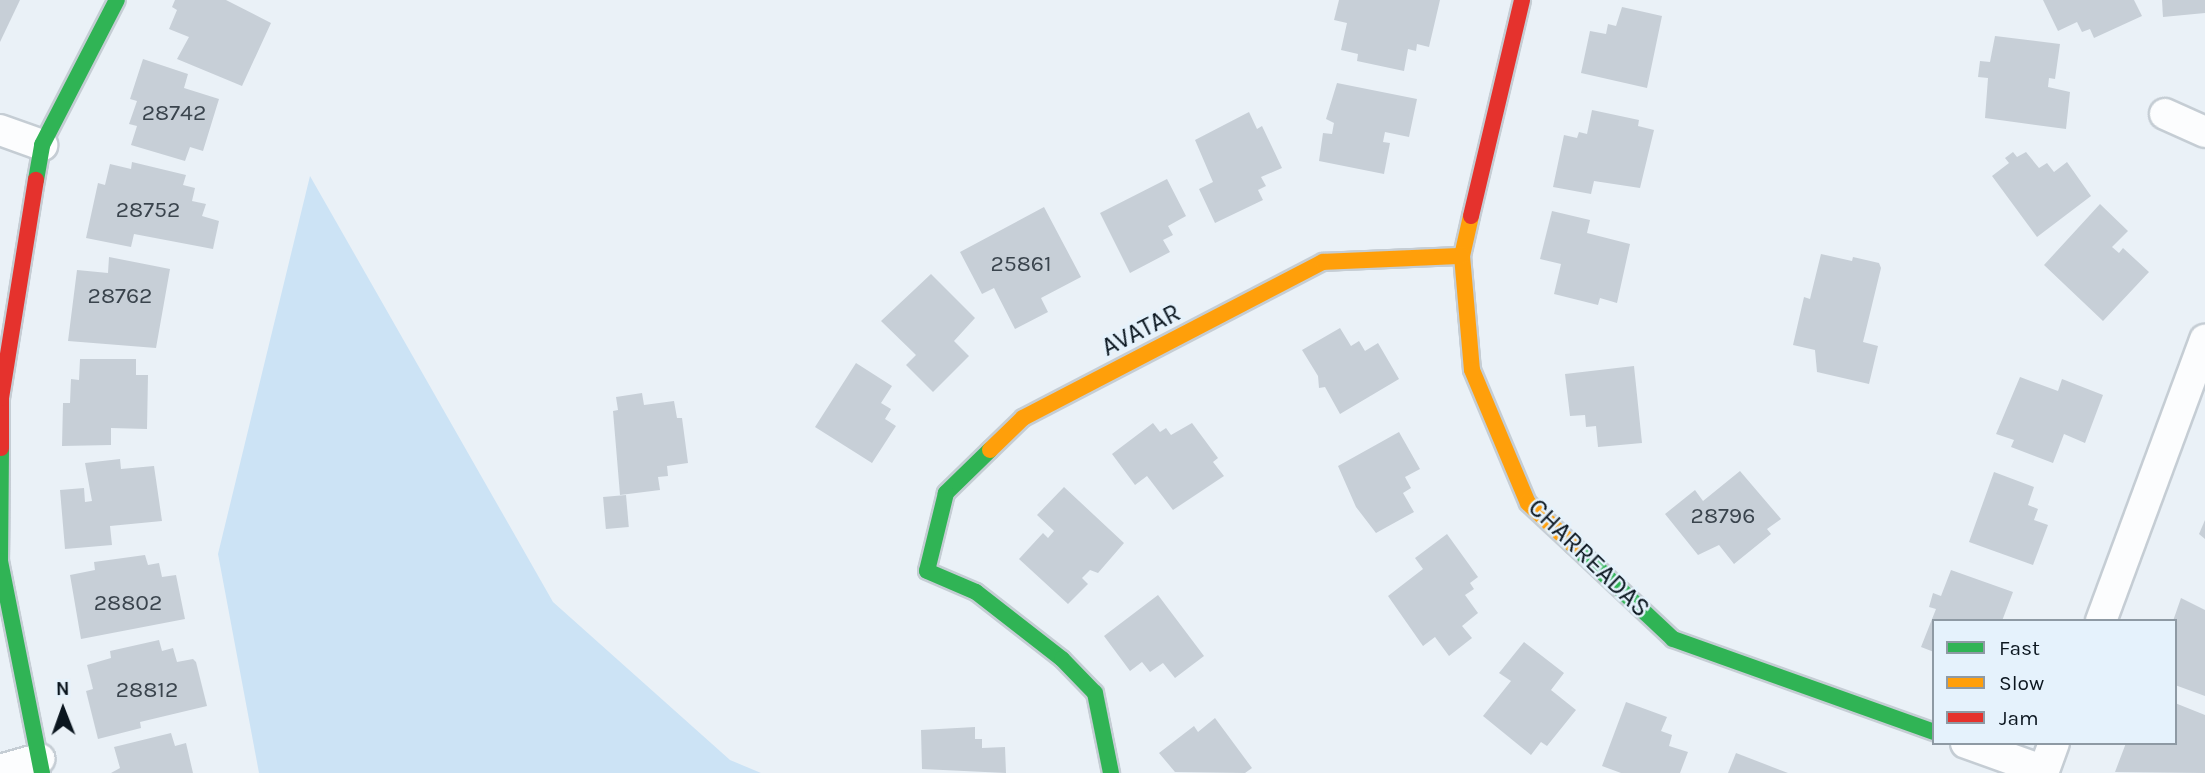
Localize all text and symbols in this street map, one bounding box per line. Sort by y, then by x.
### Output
house number: 28742 [142,99,206,127]
house number: 28752 [116,196,180,224]
house number: 25861 [990,250,1052,278]
house number: 28762 [88,282,152,310]
street label: AVATAR [1096,297,1186,363]
street label: CHARREADAS [1522,492,1656,624]
house number: 28796 [1691,502,1755,530]
house number: 28802 [94,589,162,617]
legend [1932,619,2177,745]
text: Fast [1999,636,2040,660]
text: Slow [1999,671,2044,695]
north arrow [28,675,98,745]
house number: 28812 [116,676,178,704]
text: N [56,678,70,700]
text: Jam [1999,706,2039,730]

